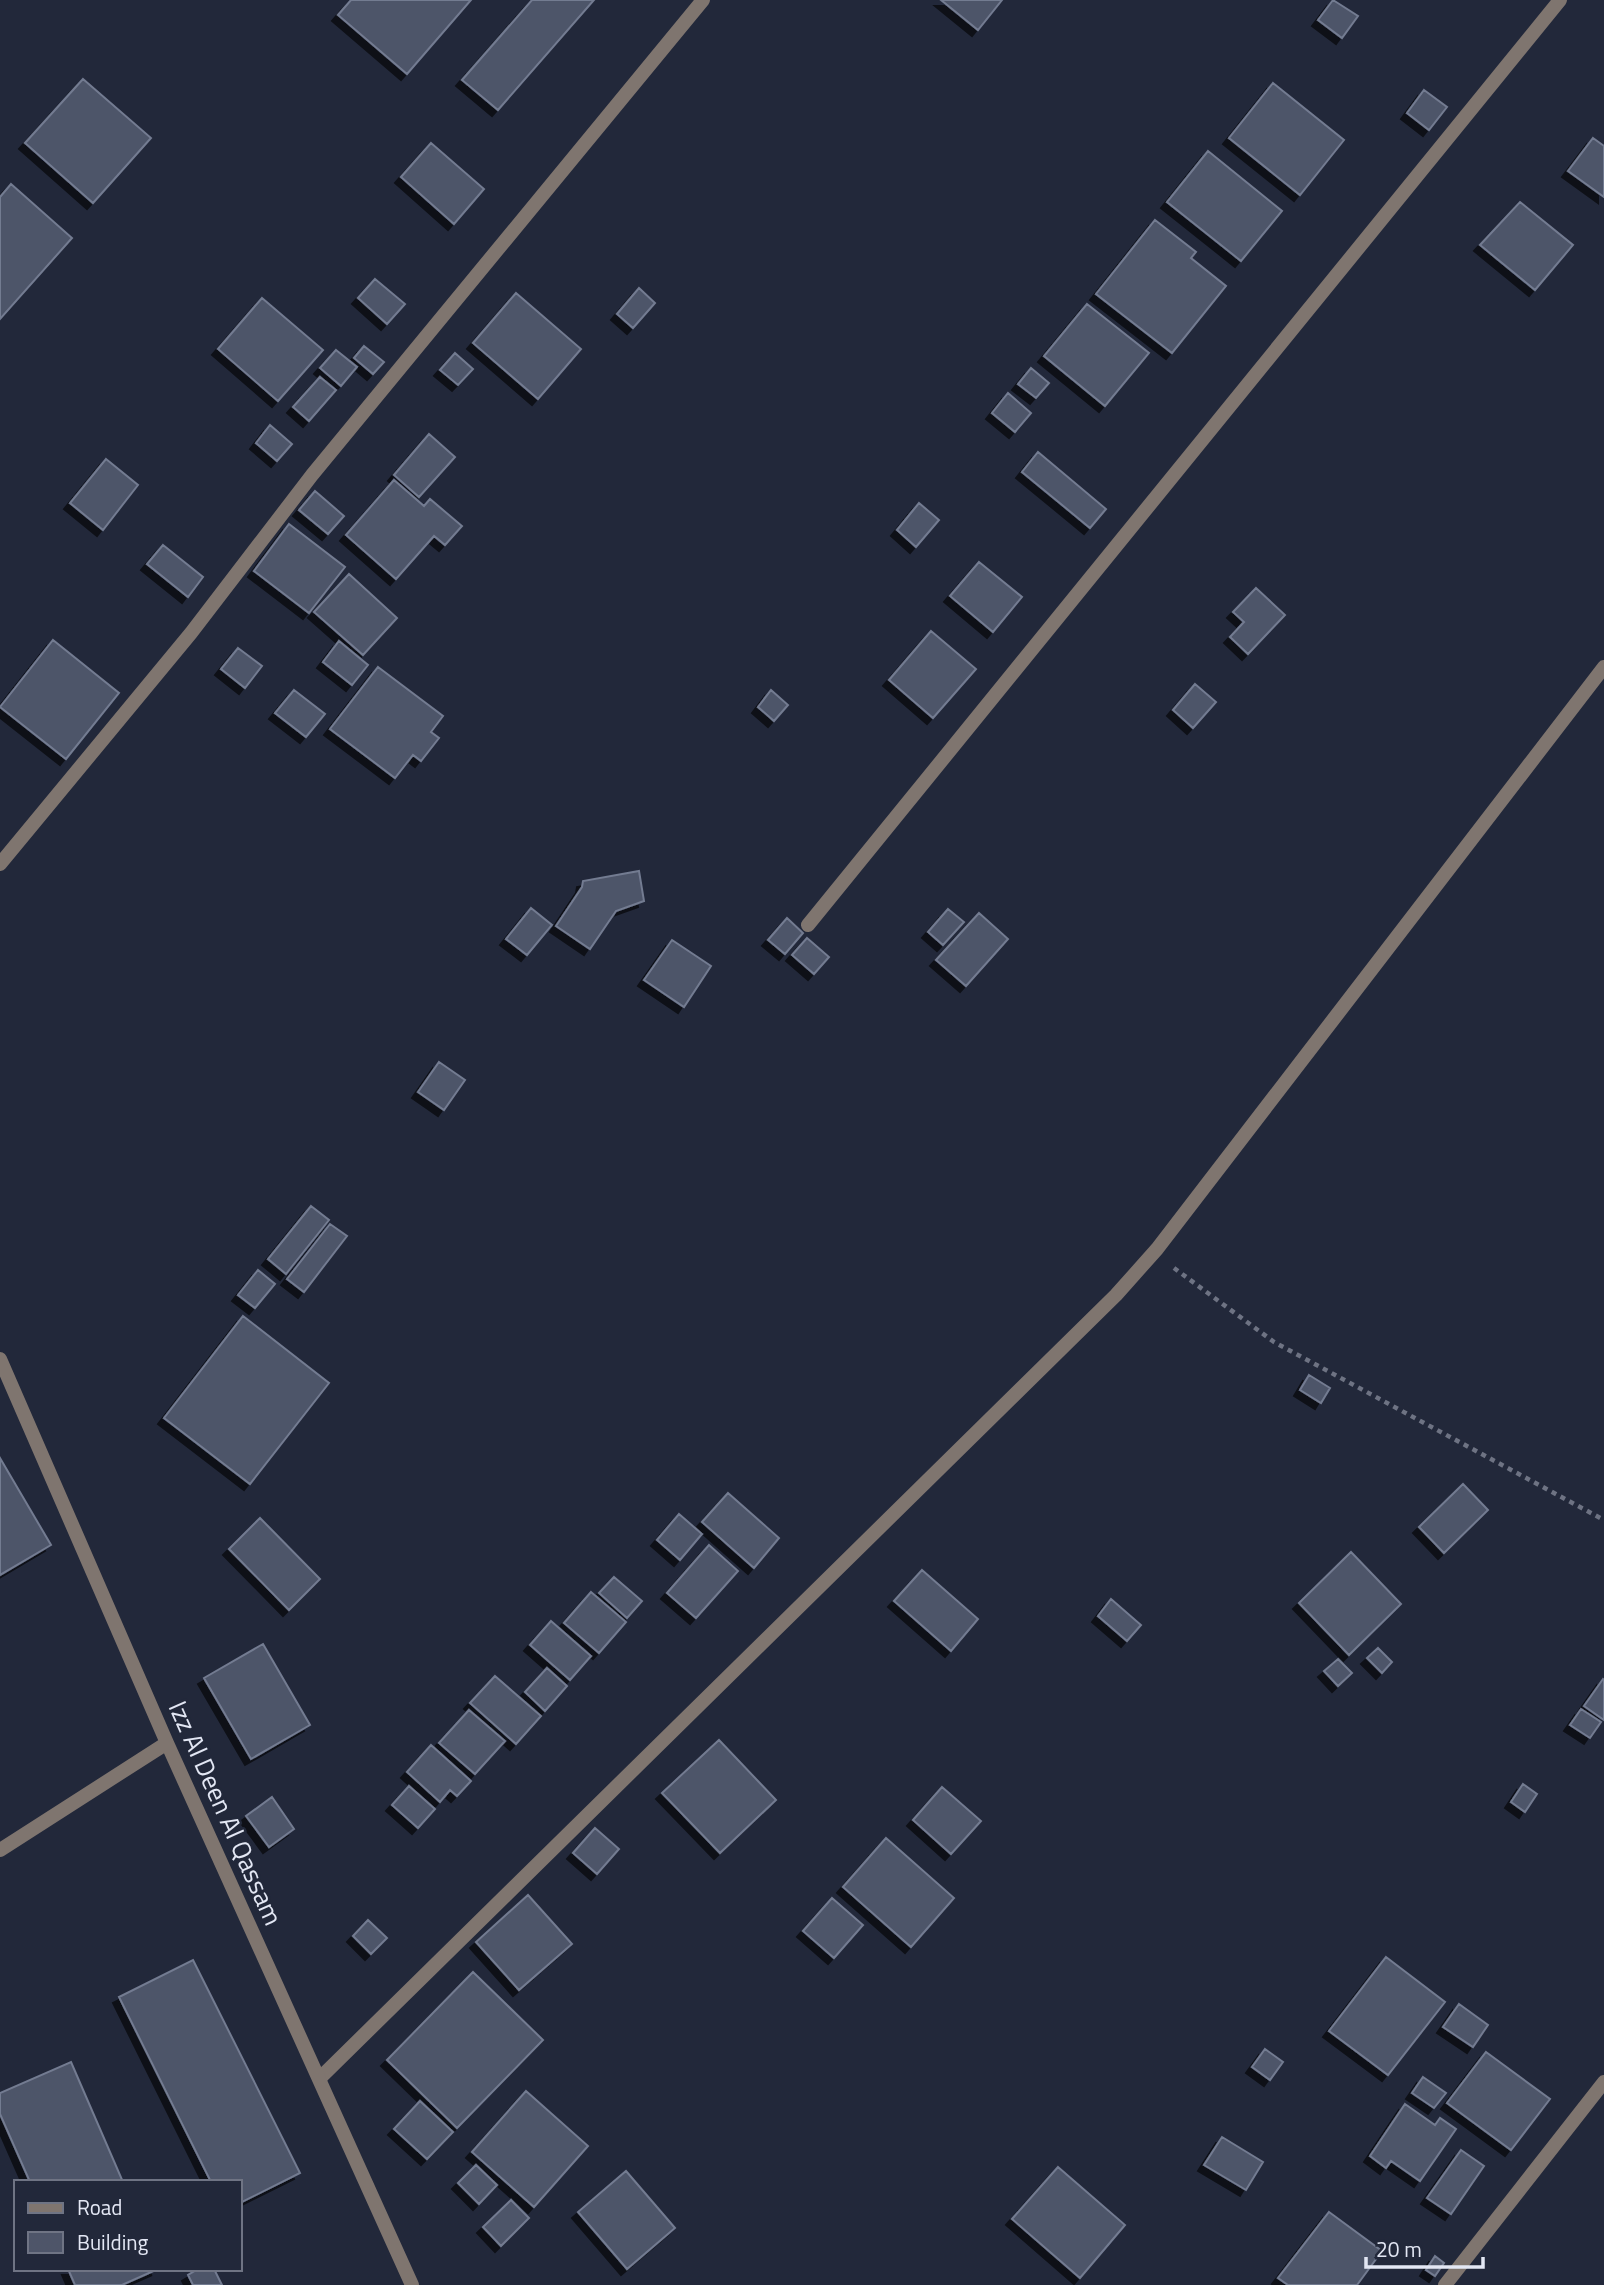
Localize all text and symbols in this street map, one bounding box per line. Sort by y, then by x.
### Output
street label: Izz Al Deen Al Qassam [159,1695,293,1931]
legend [14,2180,242,2271]
text: Road [77,2191,122,2223]
text: Building [77,2226,149,2258]
scale bar [1366,2226,1483,2270]
text: 20 m [1376,2233,1422,2265]

